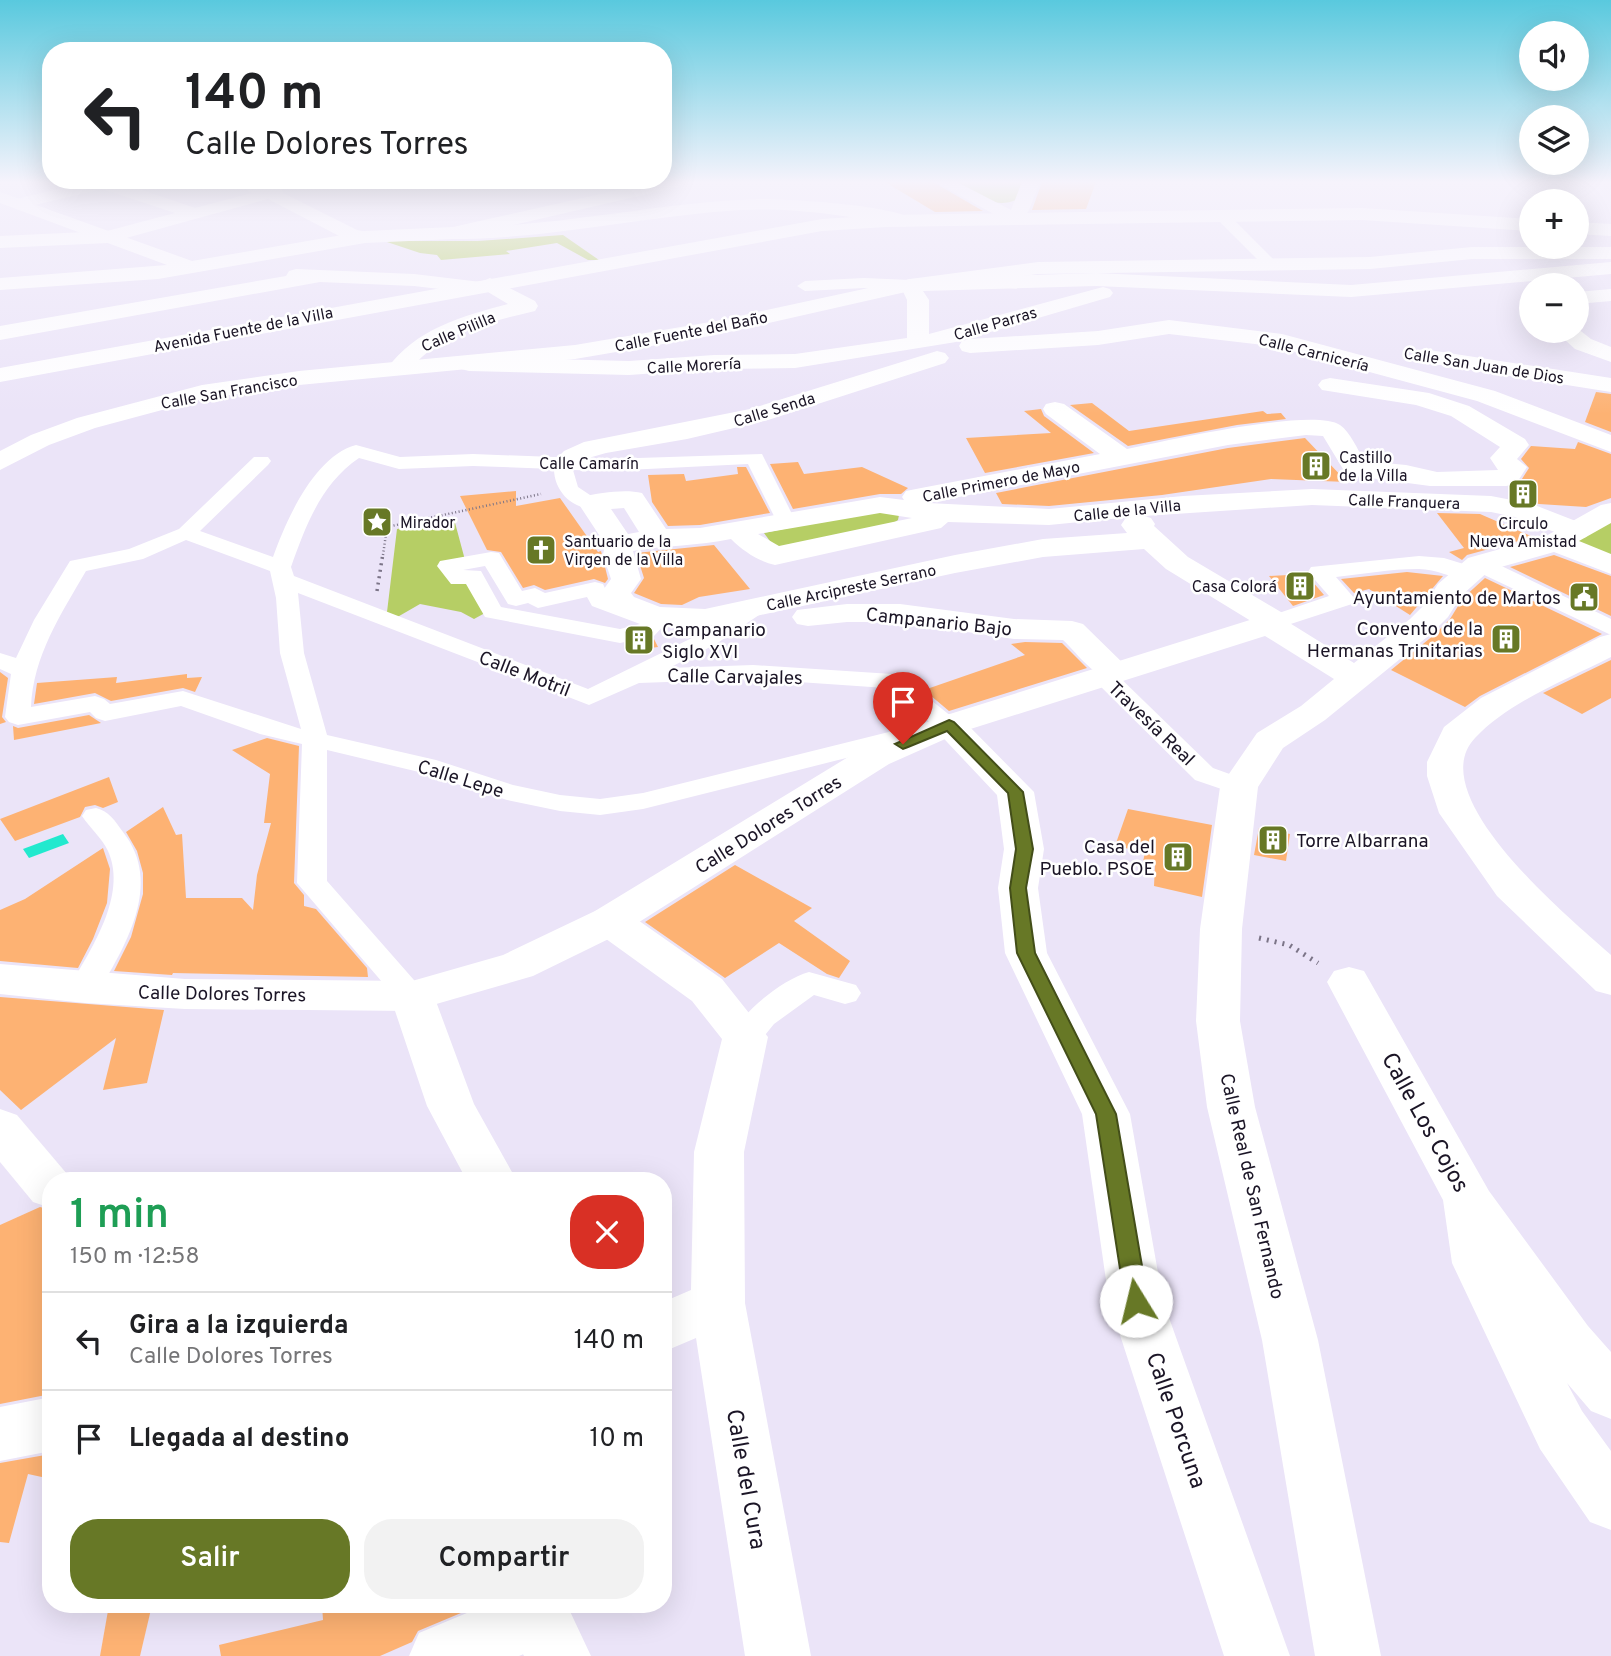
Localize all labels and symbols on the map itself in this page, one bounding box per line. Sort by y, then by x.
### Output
street label: Calle Parras [952,303,1040,346]
street label: Avenida Fuente de la Villa [152,304,335,358]
street label: Calle Pililla [419,308,499,357]
street label: Calle Fuente del Baño [613,308,770,358]
street label: Calle Carnicería [1256,331,1371,377]
street label: Calle San Juan de Dios [1402,344,1565,390]
street label: Calle Morería [646,355,742,379]
street label: Calle San Francisco [159,371,299,415]
street label: Calle Senda [731,389,818,433]
building icon: Castillo de la Villa [1299,449,1333,483]
place label: Castillo de la Villa [1339,449,1407,487]
street label: Calle Camarín [539,455,639,475]
street label: Calle Primero de Mayo [921,458,1082,508]
building icon: Circulo Nueva Amistad [1506,477,1540,511]
street label: Calle Franquera [1348,491,1460,515]
street label: Calle de la Villa [1073,496,1182,528]
place icon: Mirador [360,505,394,539]
place label: Mirador [400,514,456,534]
place label: Circulo Nueva Amistad [1469,515,1577,553]
church icon: Santuario de la Virgen de la Villa [524,533,558,567]
place label: Santuario de la Virgen de la Villa [564,533,683,571]
street label: Calle Arcipreste Serrano [765,561,938,617]
building icon: Casa Colorá [1283,569,1317,603]
place label: Casa Colorá [1192,578,1277,598]
public building icon: Ayuntamiento de Martos [1567,580,1601,614]
place label: Ayuntamiento de Martos [1352,587,1561,611]
street label: Campanario Bajo [864,603,1013,643]
place label: Convento de la Hermanas Trinitarias [1307,618,1483,664]
place label: Campanario Siglo XVI [662,619,766,665]
building icon: Convento de la Hermanas Trinitarias [1489,622,1523,656]
building icon: Campanario Siglo XVI [622,623,656,657]
street label: Calle Motril [475,646,573,703]
street label: Calle Carvajales [667,665,803,691]
pin [873,672,933,744]
street label: Travesía Real [1102,677,1199,772]
street label: Calle Lepe [414,755,507,804]
street label: Calle Dolores Torres [691,771,847,880]
building icon: Torre Albarrana [1256,823,1290,857]
place label: Torre Albarrana [1296,830,1428,854]
place label: Casa del Pueblo. PSOE [1039,836,1155,882]
building icon: Casa del Pueblo. PSOE [1161,840,1195,874]
street label: Calle Dolores Torres [138,982,306,1008]
street label: Calle Los Cojos [1373,1048,1474,1198]
street label: Calle Real de San Fernando [1213,1071,1289,1302]
position arrow [1099,1264,1173,1338]
street label: Calle Porcuna [1138,1349,1211,1493]
street label: Calle del Cura [718,1407,771,1552]

